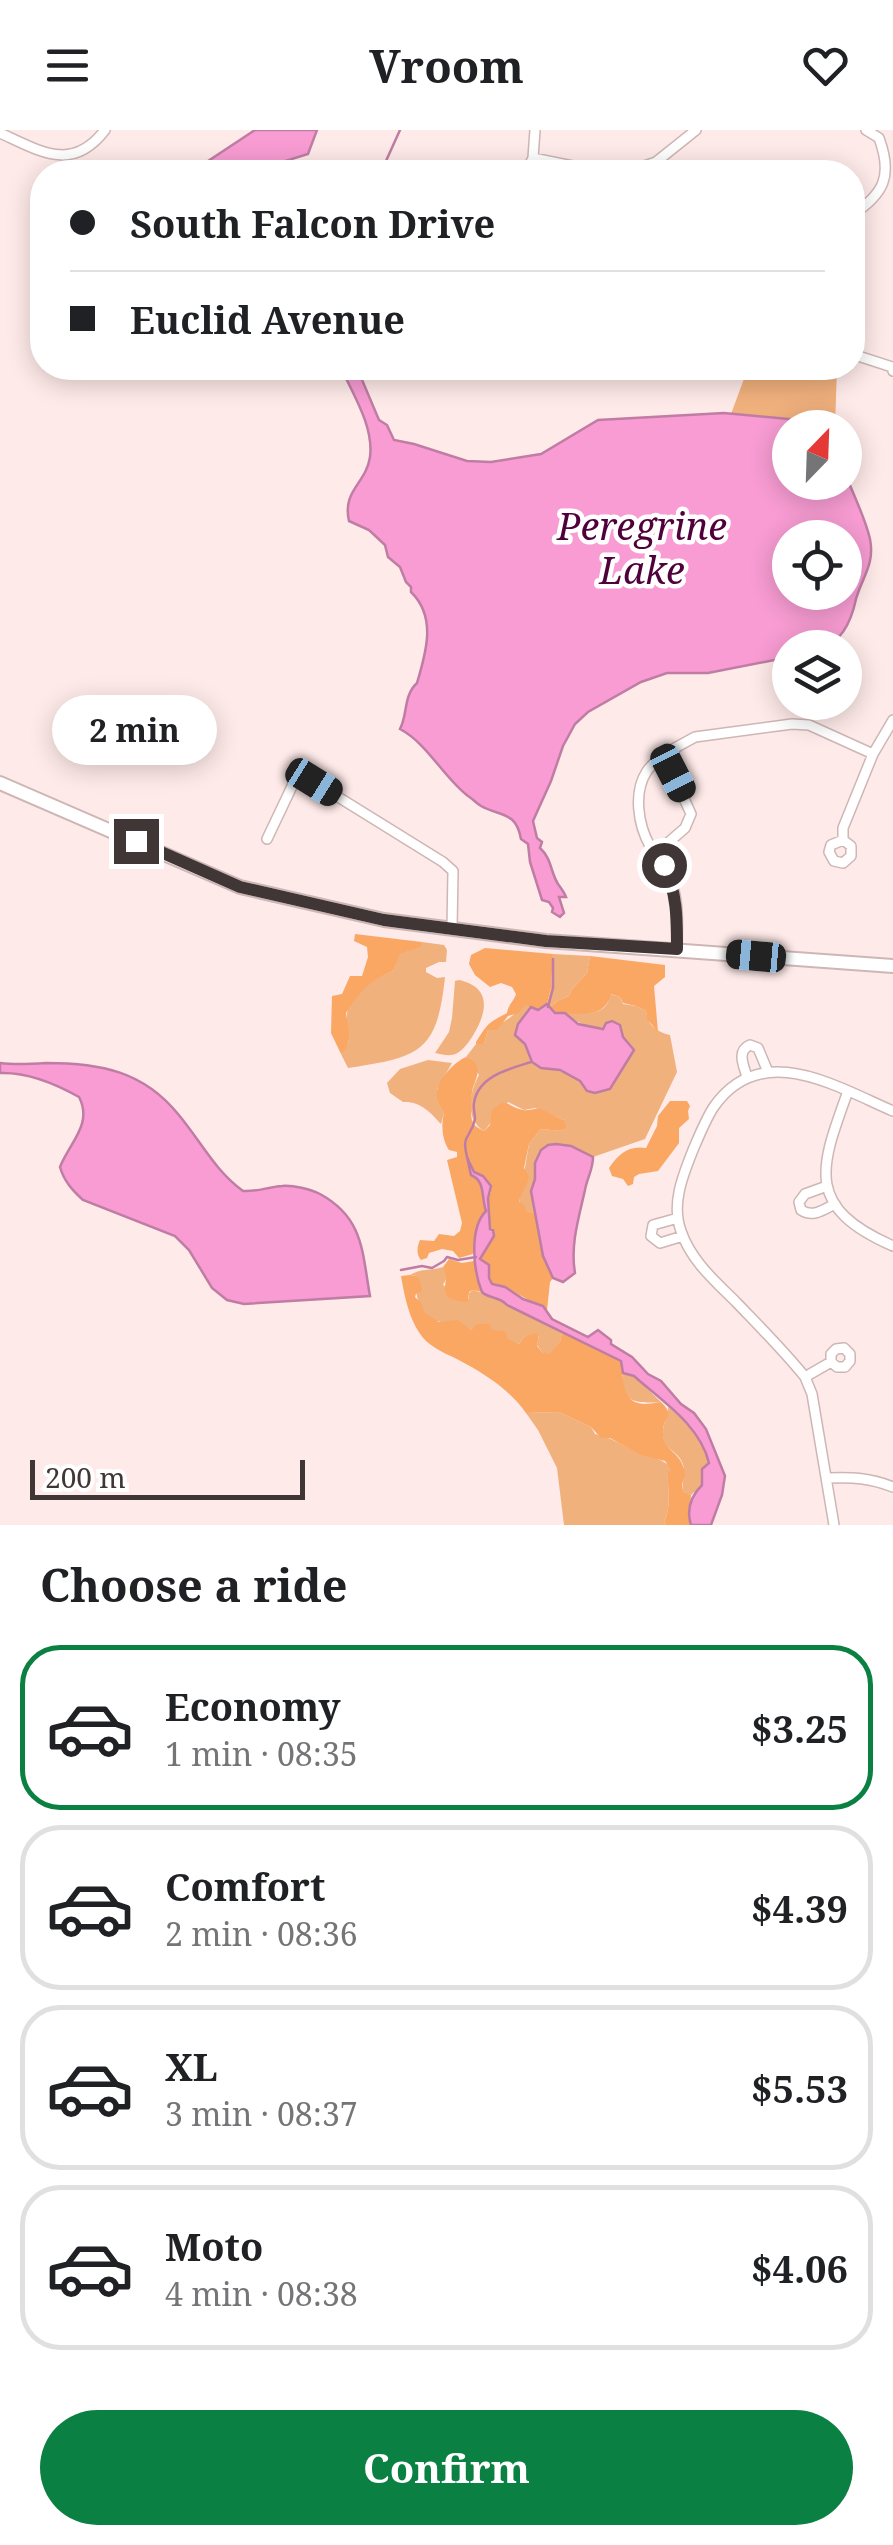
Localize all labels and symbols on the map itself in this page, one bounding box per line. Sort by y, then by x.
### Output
north arrow [772,410,862,500]
water label: Peregrine Lake [556,499,727,595]
callout: 2 min [54,696,218,766]
car [646,739,700,807]
car [281,753,347,811]
route end [114,819,159,864]
route start [642,843,687,888]
car [725,938,787,974]
scale bar [30,1455,305,1500]

